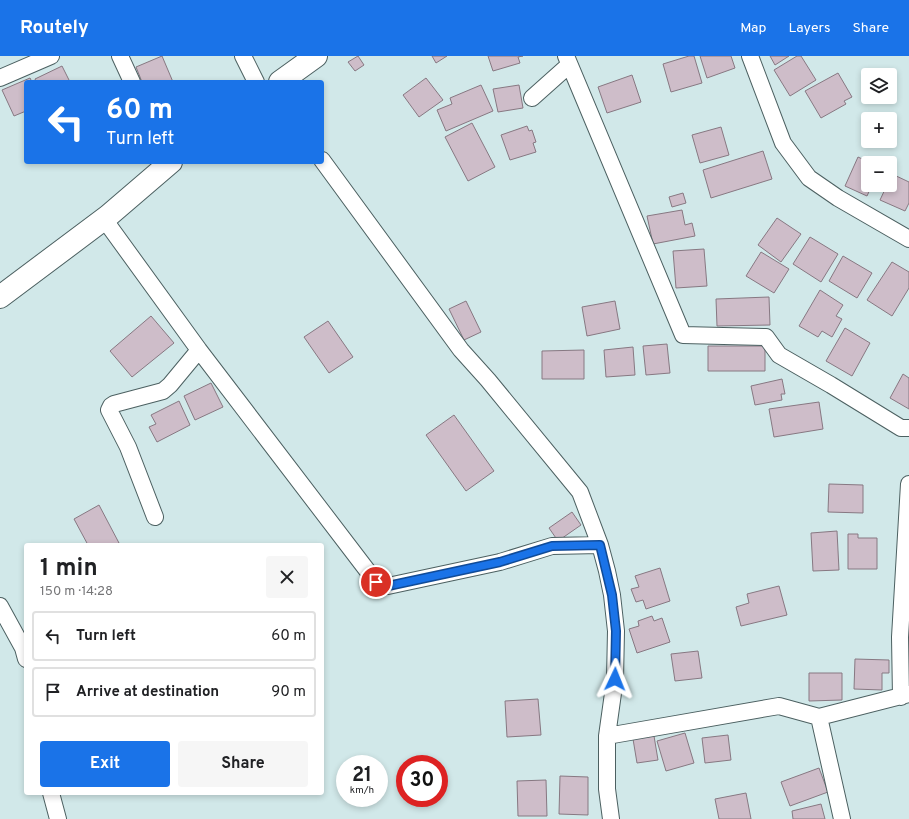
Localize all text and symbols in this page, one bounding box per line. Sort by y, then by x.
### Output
text: Routely [20,16,89,40]
text: Map [740,20,766,37]
text: Layers [788,20,830,37]
text: Share [852,20,889,37]
map controls [861,68,897,192]
button: layers [861,68,897,104]
text: 60 m [106,93,173,129]
icon: left [40,96,92,148]
button: + [861,112,897,148]
text: Turn left [106,128,174,151]
button: − [861,156,897,192]
text: 1 min [40,554,98,584]
button: close [266,556,308,598]
pin [359,565,393,599]
icon: arrive [365,571,387,593]
text: 150 m · 14:28 [40,584,113,600]
icon: left [42,625,64,647]
text: Turn left [76,627,136,646]
text: 60 m [271,627,306,646]
position arrow [594,658,636,700]
icon: arrive [42,681,64,703]
text: Arrive at destination [76,683,219,702]
text: 90 m [271,683,306,702]
button: Exit [40,741,170,787]
button: Share [178,741,308,787]
speed limit sign: 30 [396,755,448,807]
text: 21 [352,763,372,789]
text: km/h [350,784,374,797]

